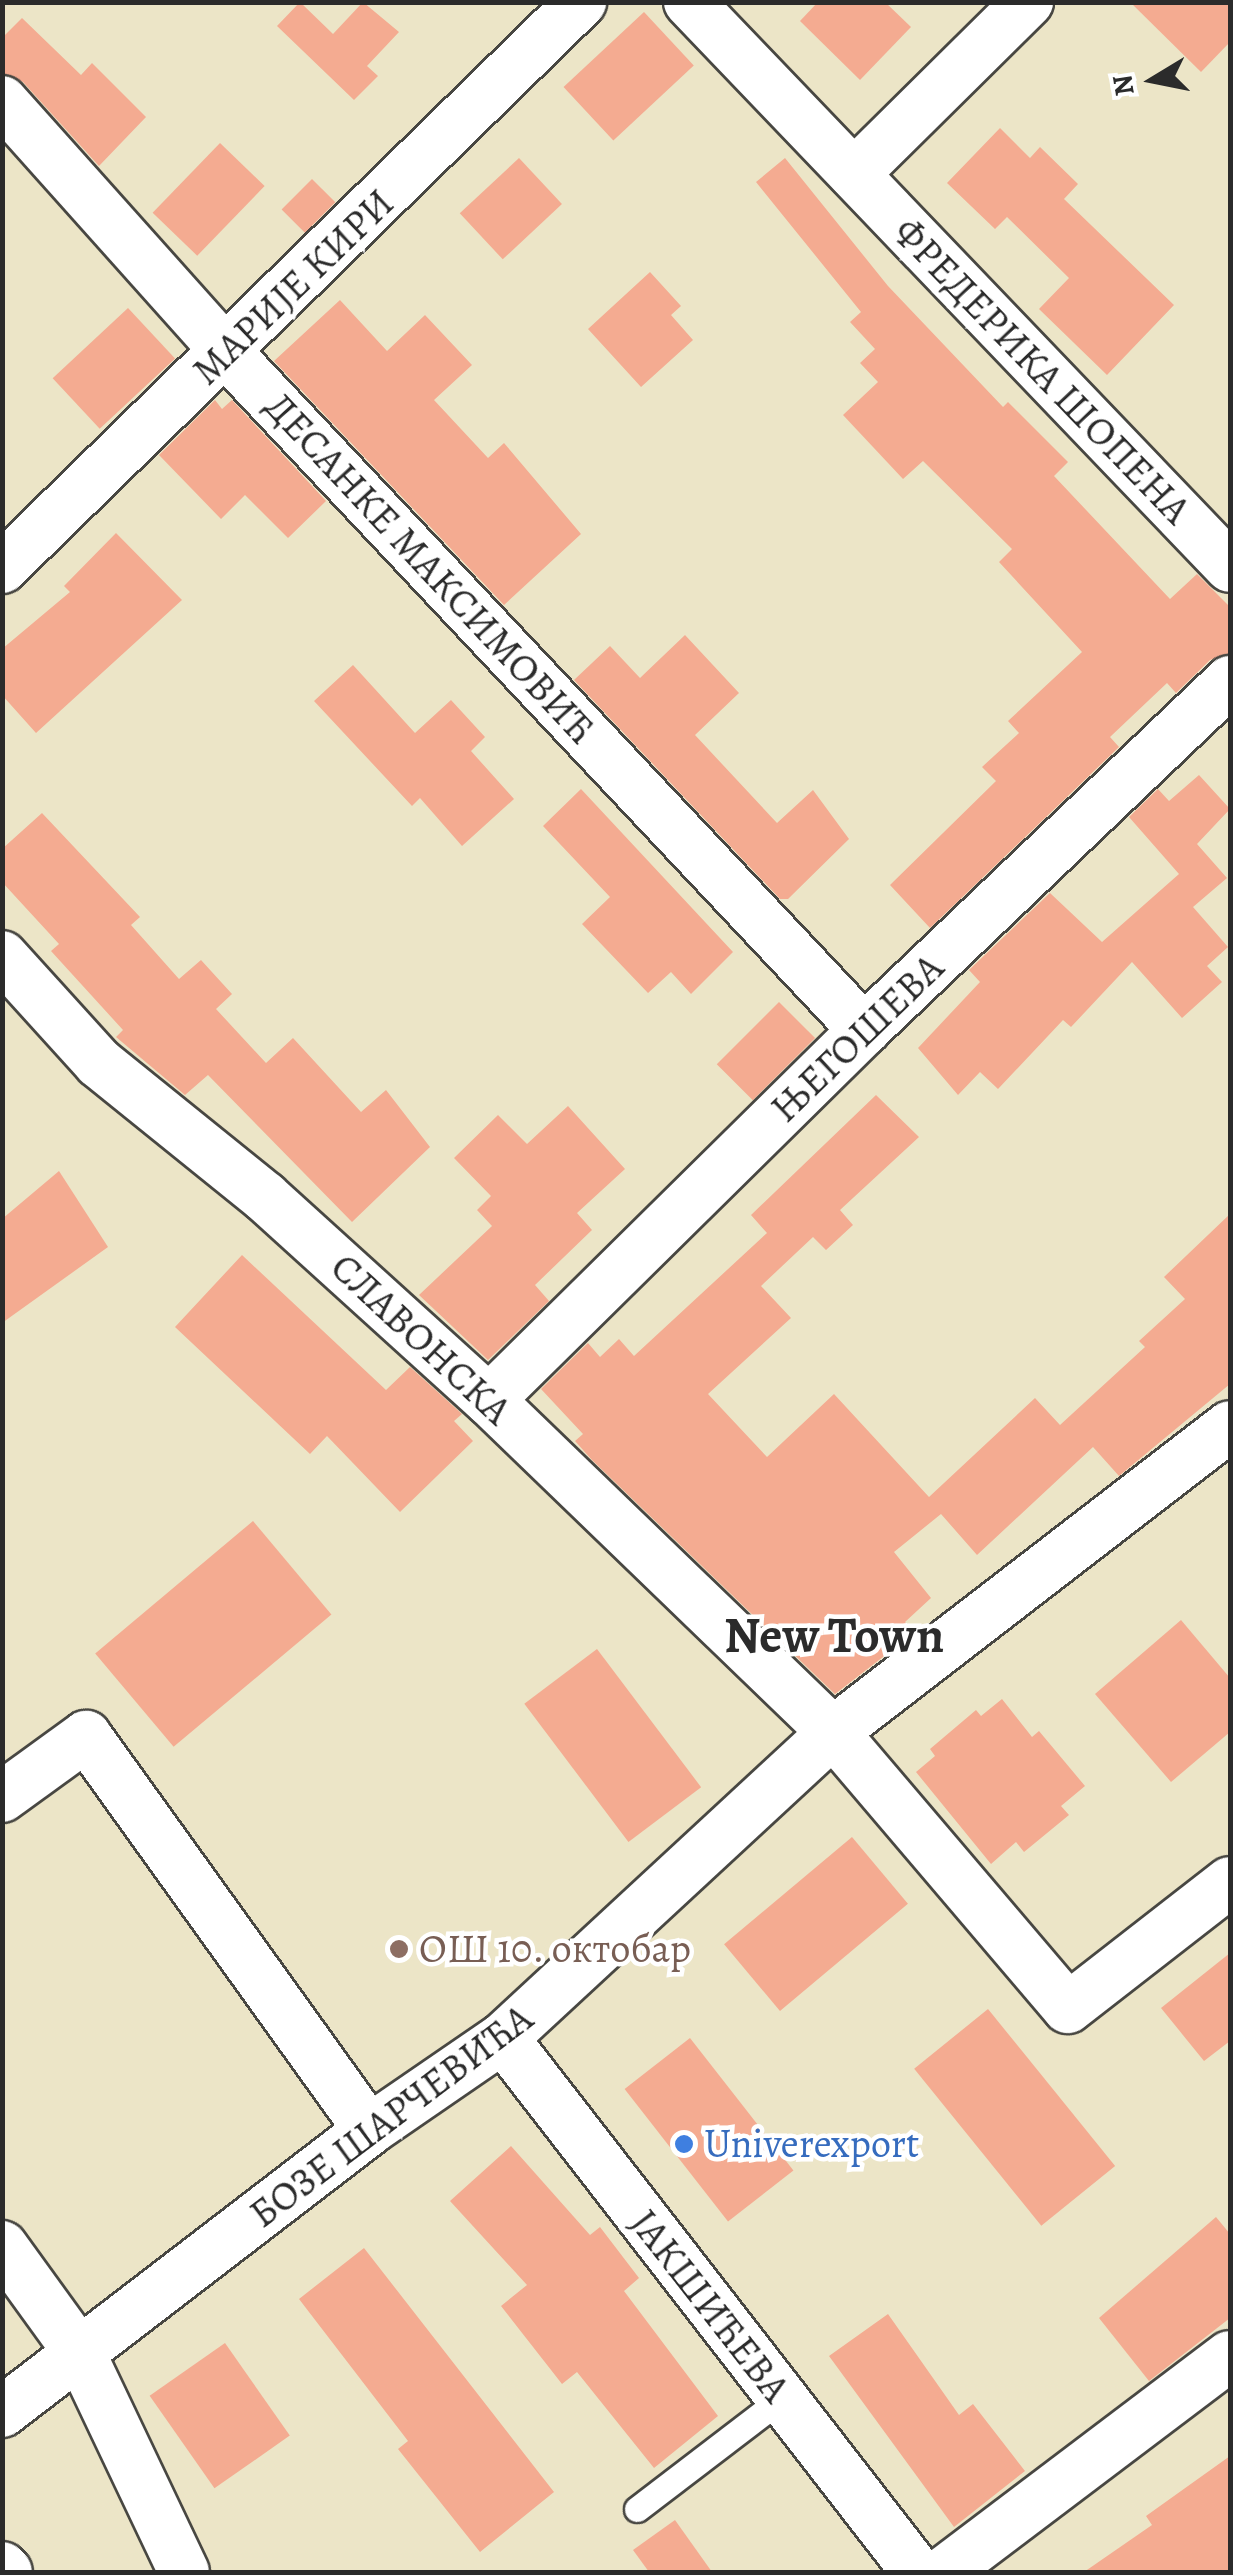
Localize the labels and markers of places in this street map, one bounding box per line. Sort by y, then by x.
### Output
place label: ОШ 10. октобар [419,1925,692,1973]
marker: ОШ 10. октобар [388,1938,410,1960]
place label: Univerexport [704,2120,919,2168]
marker: Univerexport [673,2133,695,2155]

